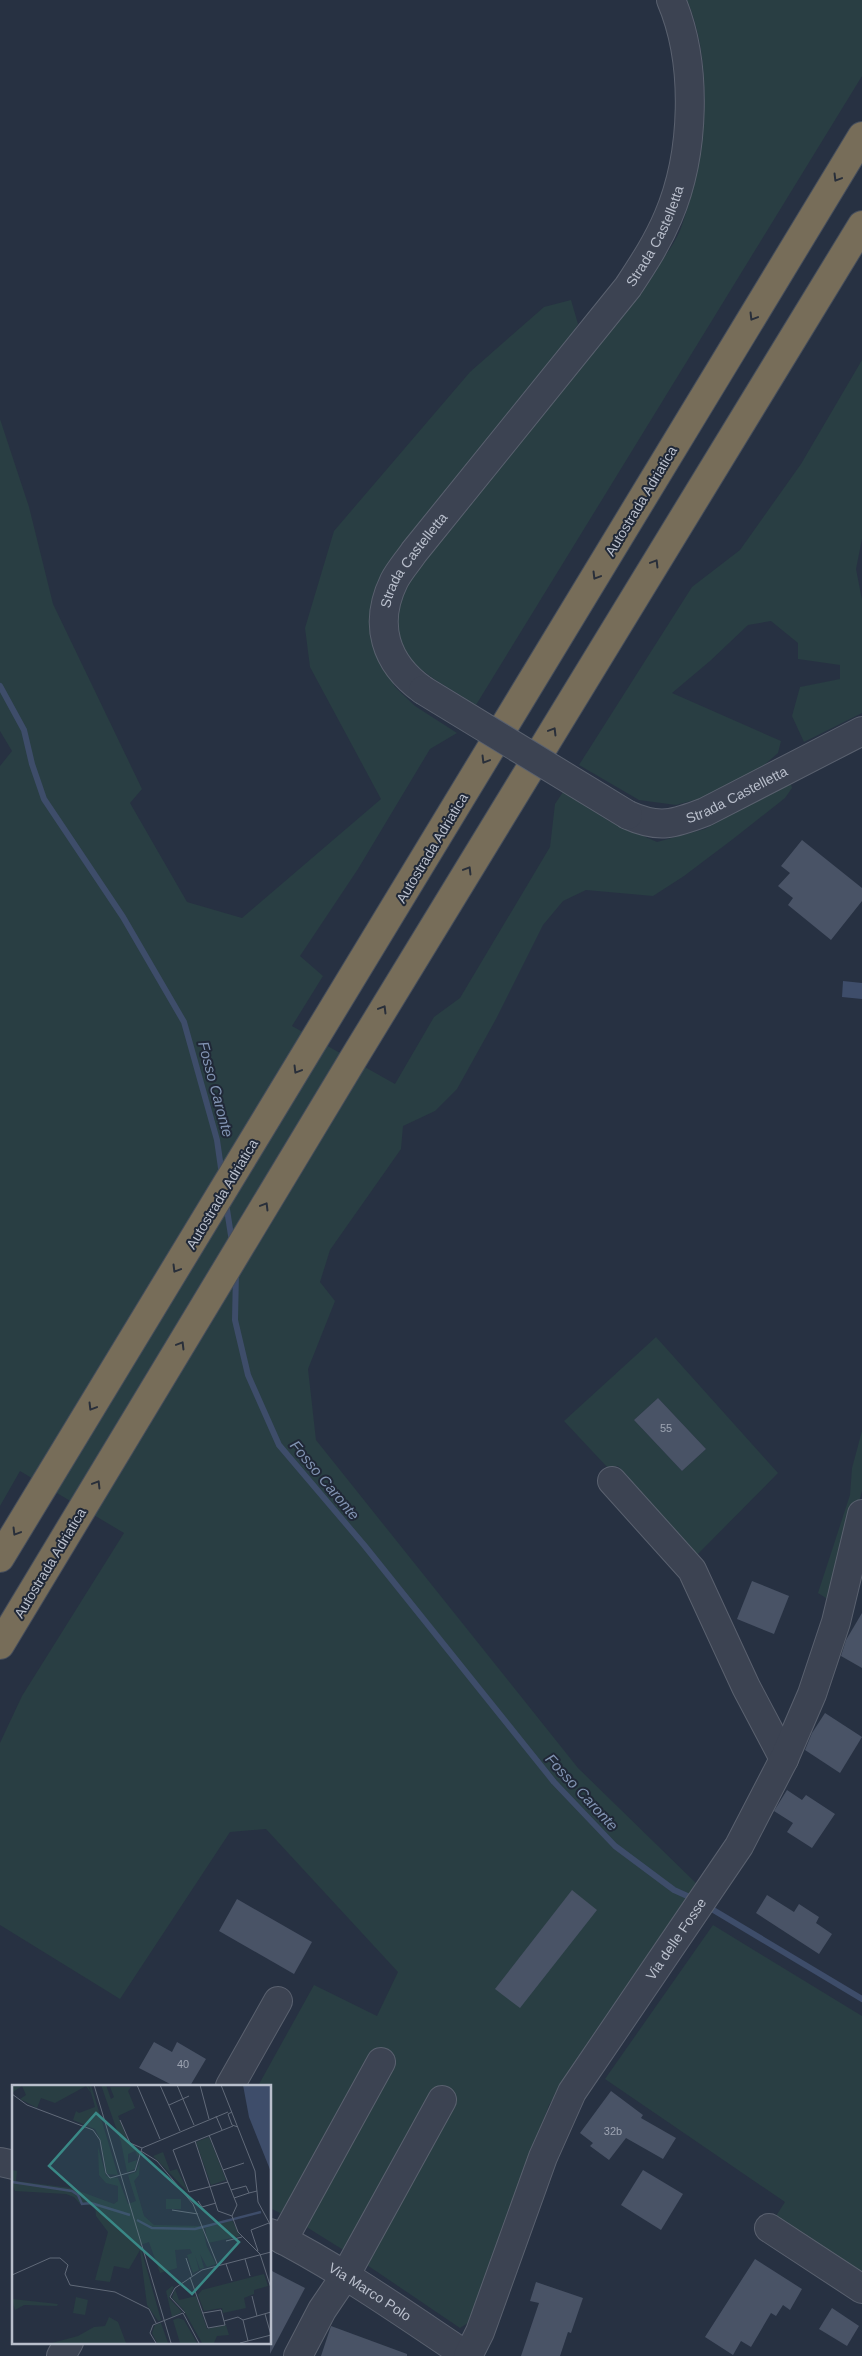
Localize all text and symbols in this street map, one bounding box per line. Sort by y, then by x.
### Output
one-way arrow [833,173,843,182]
street label: Strada Castelletta [623,184,687,289]
one-way arrow [749,312,759,321]
street label: Autostrada Adriatica [602,443,680,559]
street label: Strada Castelletta [377,509,451,609]
one-way arrow [649,559,659,568]
one-way arrow [592,570,602,579]
one-way arrow [546,728,556,737]
one-way arrow [481,754,491,763]
street label: Strada Castelletta [684,763,790,826]
street label: Autostrada Adriatica [393,790,471,906]
one-way arrow [461,867,471,876]
one-way arrow [377,1005,387,1014]
water label: Fosso Caronte [195,1039,237,1139]
one-way arrow [293,1064,303,1073]
street label: Autostrada Adriatica [183,1136,261,1252]
one-way arrow [258,1202,268,1211]
one-way arrow [173,1263,183,1272]
one-way arrow [175,1341,185,1350]
one-way arrow [88,1402,98,1411]
house number: 55 [660,1422,672,1434]
water label: Fosso Caronte [287,1437,363,1523]
one-way arrow [91,1481,101,1490]
street label: Autostrada Adriatica [11,1505,89,1621]
one-way arrow [13,1526,23,1535]
water label: Fosso Caronte [542,1750,622,1834]
street label: Via delle Fosse [642,1895,709,1983]
house number: 40 [177,2058,189,2070]
inset map [12,2085,271,2344]
house number: 32b [604,2125,622,2137]
street label: Via Marco Polo [326,2259,414,2324]

